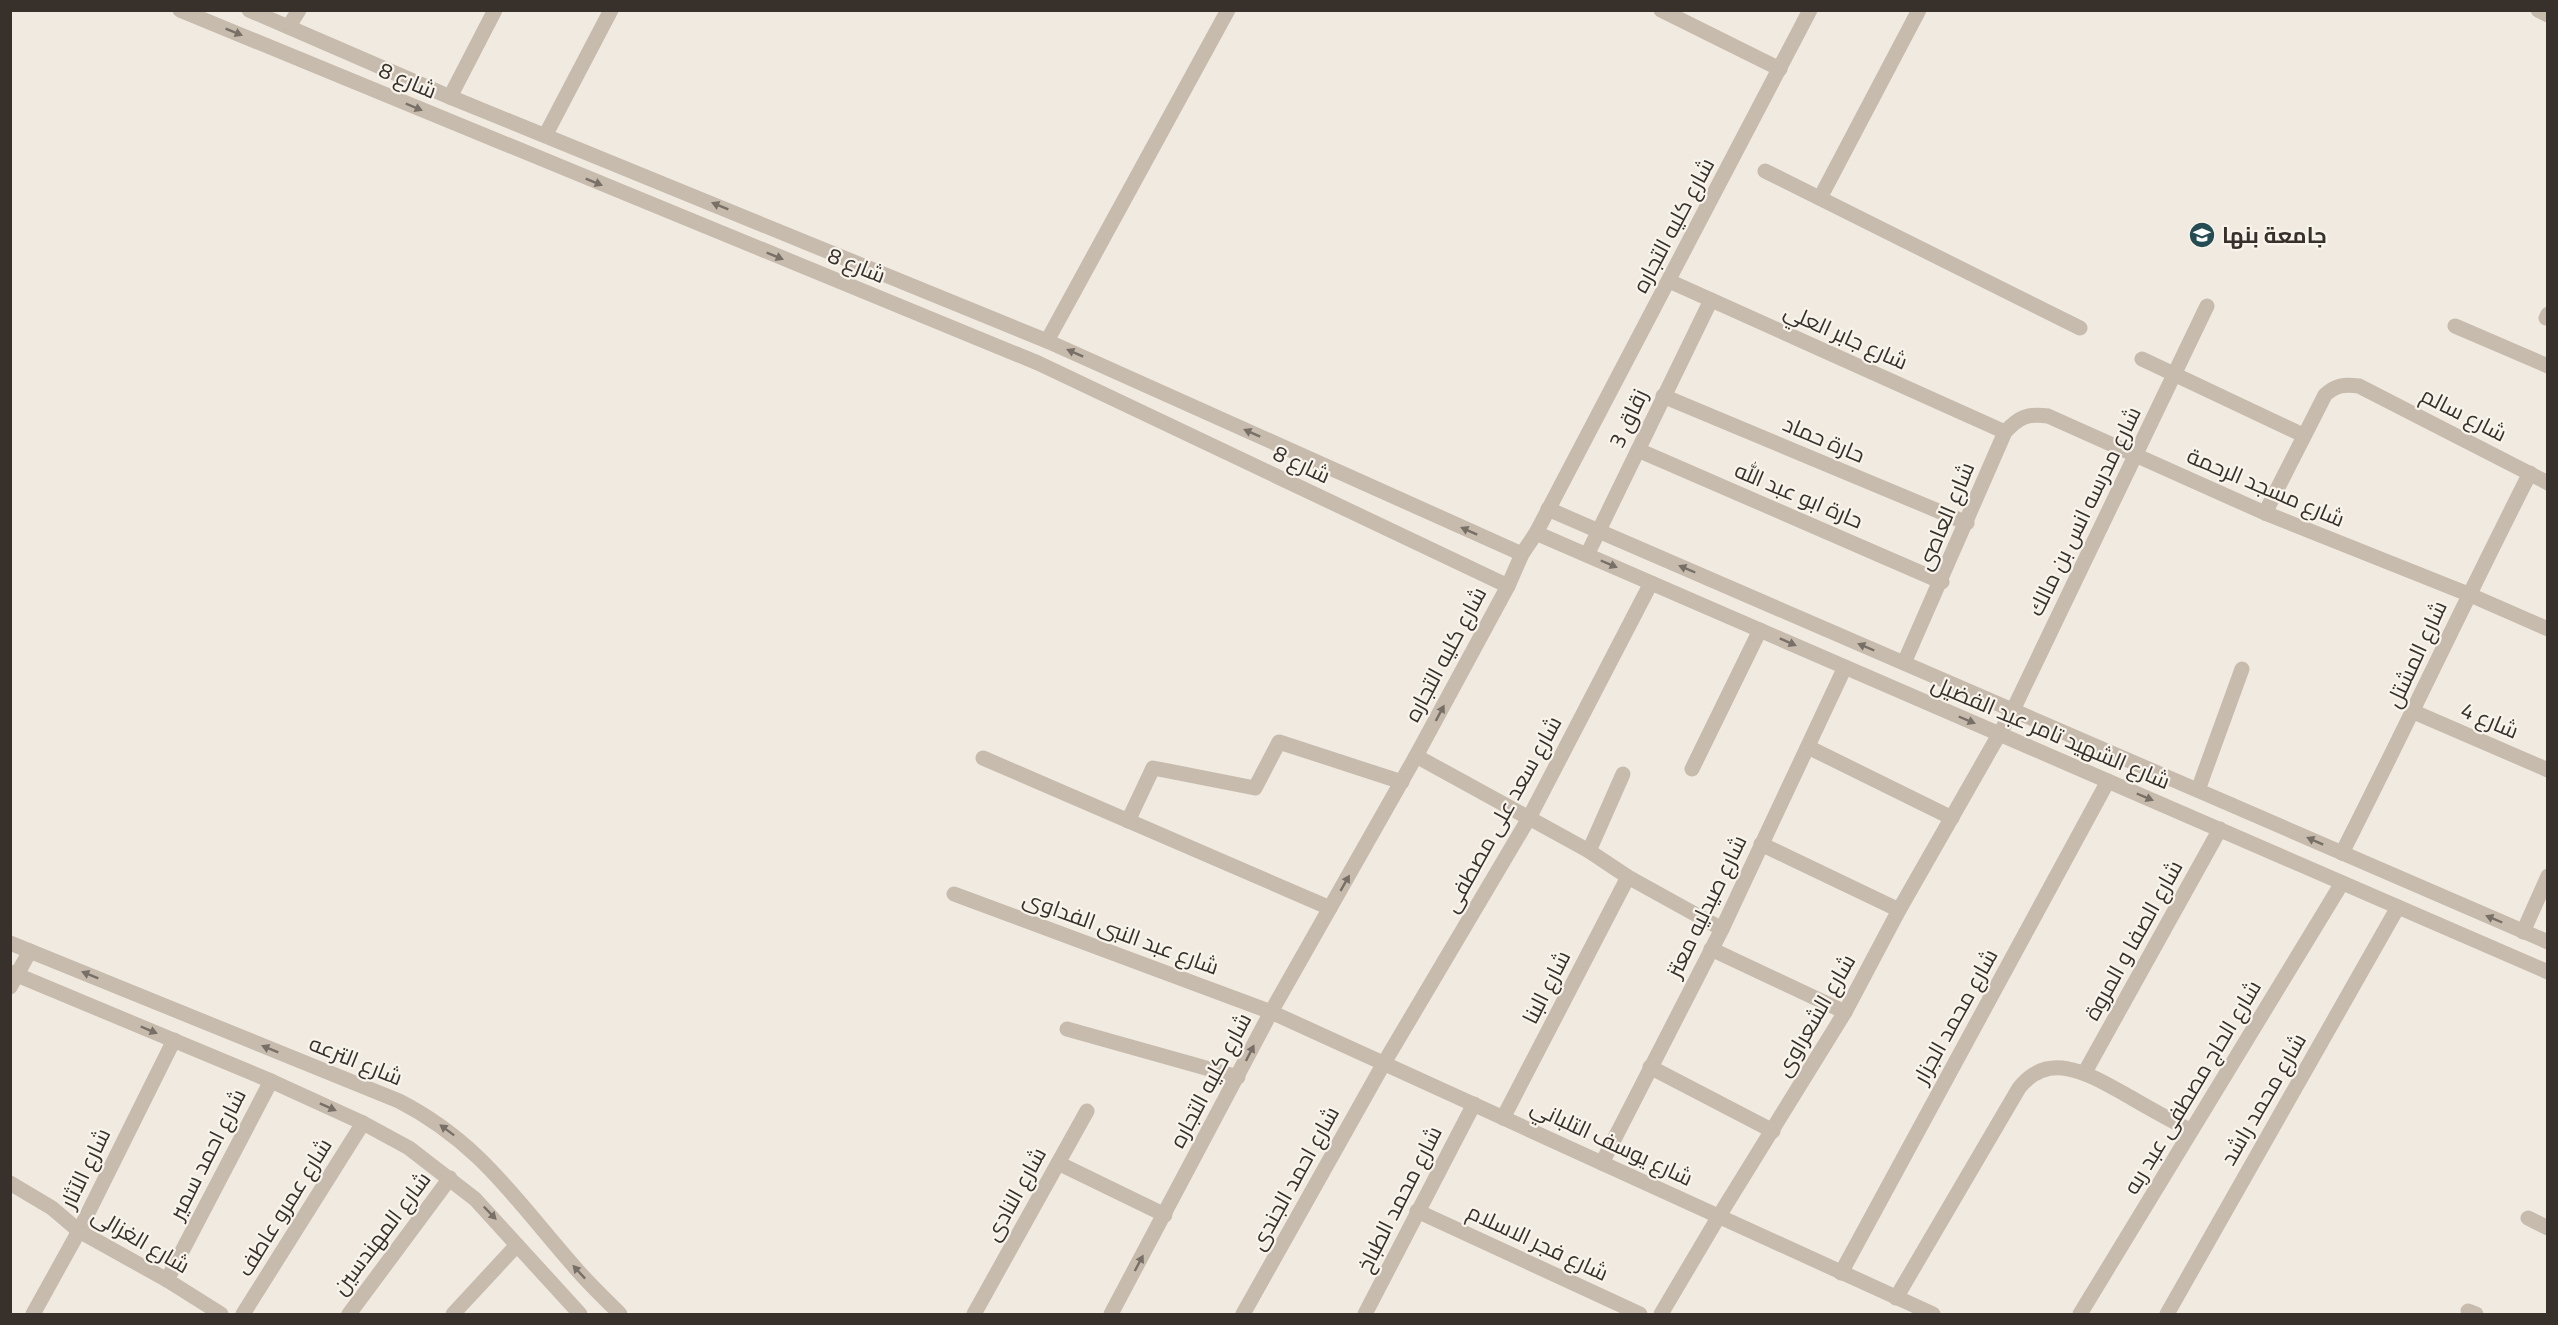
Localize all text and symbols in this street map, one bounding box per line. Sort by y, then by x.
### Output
one-way arrow [225,28,243,37]
street label: شارع 8 [374,53,442,107]
one-way arrow [405,103,423,112]
street label: شارع كليه التجاره [1623,151,1723,299]
one-way arrow [585,178,603,187]
one-way arrow [711,201,729,210]
place label: جامعة بنها [2222,218,2327,252]
school or university icon: جامعة بنها [2187,220,2217,250]
street label: شارع 8 [823,238,891,292]
one-way arrow [766,251,784,261]
street label: شارع جابر العلي [1779,294,1913,378]
one-way arrow [1066,349,1083,358]
street label: شارع سالم [2415,378,2513,450]
street label: زقاق 3 [1600,383,1656,453]
street label: شارع مدرسه انس بن مالك [2018,400,2150,622]
street label: حارة حماد [1778,406,1870,472]
one-way arrow [1244,429,1261,438]
street label: شارع 8 [1268,436,1336,492]
street label: شارع مسجد الرحمة [2182,438,2350,536]
street label: حارة ابو عبد الله [1729,453,1869,537]
street label: شارع العاصى [1907,456,1983,576]
one-way arrow [1460,526,1477,535]
one-way arrow [1600,560,1617,569]
one-way arrow [1678,564,1696,574]
street label: شارع كليه التجاره [1395,580,1495,728]
street label: شارع المشتل [2376,595,2456,713]
one-way arrow [1779,637,1797,647]
one-way arrow [1857,642,1875,652]
street label: شارع الشهيد تامر عبد الفضيل [1926,666,2176,798]
street label: شارع 4 [2456,693,2524,747]
one-way arrow [1435,704,1445,721]
street label: شارع سعد على مصطفى [1434,709,1570,919]
one-way arrow [1958,715,1975,724]
one-way arrow [2137,792,2155,802]
street label: شارع صيدليه معتز [1656,829,1755,985]
one-way arrow [2306,836,2324,846]
street label: شارع الصفا و المروة [2075,854,2191,1026]
one-way arrow [1339,875,1350,891]
street label: شارع عبد النبى الفداوى [1018,881,1224,983]
one-way arrow [2484,914,2502,924]
street label: شارع محمد الجزار [1903,942,2006,1092]
street label: شارع البنا [1513,944,1579,1030]
street label: شارع الشعراوى [1766,947,1864,1083]
one-way arrow [80,970,98,980]
street label: شارع الحاج مصطفى عبد ربه [2114,973,2270,1201]
street label: شارع كليه التجاره [1160,1006,1260,1154]
one-way arrow [140,1025,158,1035]
street label: شارع الترعه [304,1026,408,1094]
street label: شارع محمد راشد [2211,1026,2315,1172]
one-way arrow [261,1044,279,1053]
one-way arrow [1245,1045,1255,1062]
street label: شارع احمد سمير [158,1083,255,1227]
street label: شارع يوسف التلباني [1525,1089,1699,1195]
street label: شارع احمد الجندى [1240,1100,1348,1256]
one-way arrow [319,1102,336,1111]
street label: شارع محمد الطباخ [1347,1120,1451,1278]
street label: شارع الآثار [50,1122,119,1216]
one-way arrow [439,1124,455,1136]
street label: شارع عمرو عاطف [228,1131,340,1283]
street label: شارع النادى [975,1141,1055,1247]
street label: شارع المهندسين [323,1164,439,1302]
street label: شارع فجر الاسلام [1462,1194,1614,1290]
street label: شارع الغزالى [86,1198,196,1282]
one-way arrow [482,1206,496,1220]
one-way arrow [1134,1254,1144,1271]
one-way arrow [573,1265,587,1279]

